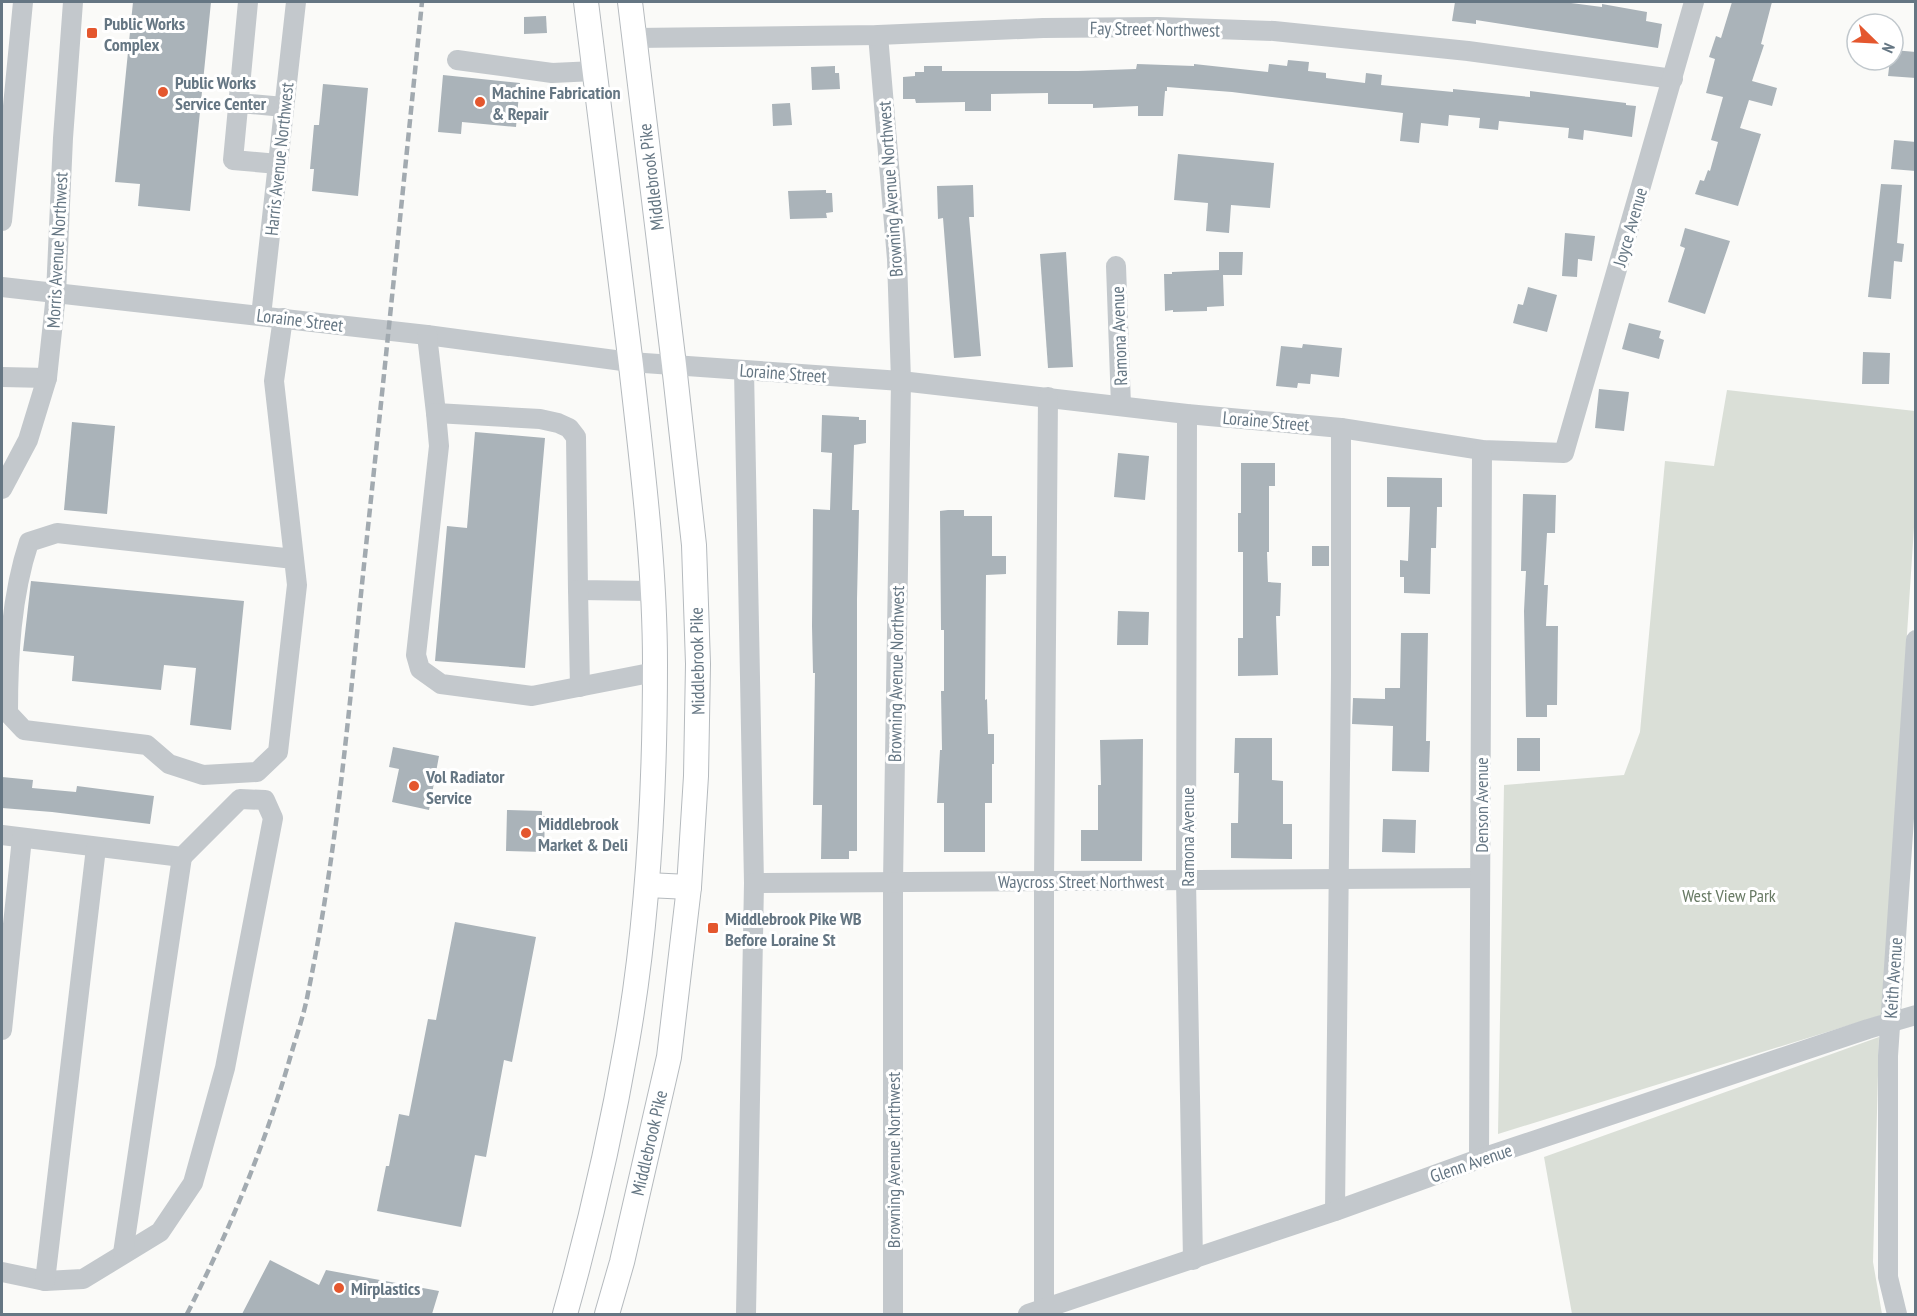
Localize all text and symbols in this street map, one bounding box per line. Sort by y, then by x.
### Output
place label: Public Works Complex [104,12,185,56]
north arrow [1845,12,1905,72]
street label: Fay Street Northwest [1090,16,1220,42]
marker: Public Works Complex [85,26,99,40]
text: N [1878,40,1900,56]
place label: Public Works Service Center [175,71,267,115]
street label: Harris Avenue Northwest [260,81,298,237]
place label: Machine Fabrication & Repair [492,81,621,125]
marker: Public Works Service Center [156,85,170,99]
marker: Machine Fabrication & Repair [473,95,487,109]
street label: Browning Avenue Northwest [872,100,908,278]
street label: Middlebrook Pike [633,122,669,232]
street label: Morris Avenue Northwest [41,171,73,329]
street label: Joyce Avenue [1607,185,1652,270]
street label: Ramona Avenue [1106,286,1132,386]
street label: Loraine Street [255,303,345,337]
street label: Loraine Street [739,358,827,388]
street label: Loraine Street [1222,406,1310,436]
street label: Browning Avenue Northwest [883,586,909,762]
street label: Middlebrook Pike [685,607,709,715]
street label: Denson Avenue [1470,757,1493,853]
place label: Vol Radiator Service [425,765,505,809]
marker: Vol Radiator Service [407,779,421,793]
street label: Ramona Avenue [1176,787,1199,887]
place label: Middlebrook Market & Deli [538,812,628,856]
marker: Middlebrook Market & Deli [519,826,533,840]
street label: Waycross Street Northwest [998,870,1164,893]
park label: West View Park [1682,884,1776,907]
place label: Middlebrook Pike WB Before Loraine St [725,907,862,951]
marker: Middlebrook Pike WB Before Loraine St [706,921,720,935]
street label: Keith Avenue [1879,937,1907,1019]
street label: Browning Avenue Northwest [882,1072,905,1248]
street label: Middlebrook Pike [626,1088,672,1198]
street label: Glenn Avenue [1427,1138,1515,1188]
place label: Mirplastics [351,1277,420,1300]
marker: Mirplastics [332,1281,346,1295]

